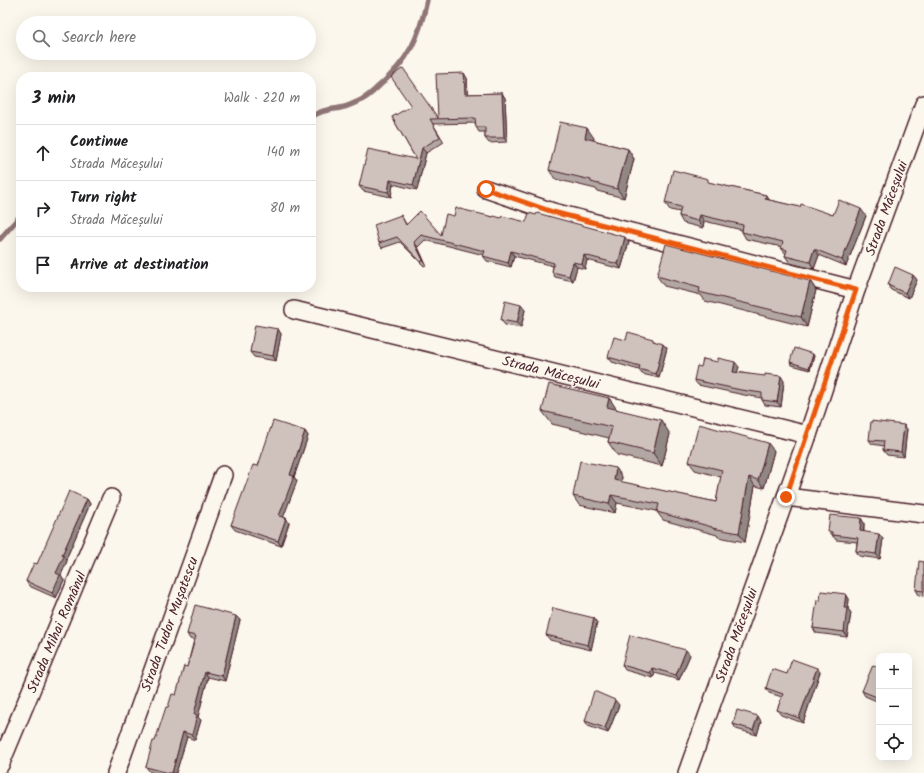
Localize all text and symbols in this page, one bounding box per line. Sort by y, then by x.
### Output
search box [16,16,316,60]
text: Search here [62,26,136,50]
icon: search [30,27,52,49]
text: 3 min [32,85,76,112]
text: Walk · 220 m [224,88,300,109]
text: Continue [70,130,128,154]
icon: ahead [32,142,54,164]
text: 140 m [267,142,300,163]
text: Strada Măceșului [70,154,162,175]
street label: Strada Măceșului [860,157,915,259]
route start [477,180,495,198]
text: Turn right [70,186,137,210]
icon: right [32,198,54,220]
text: 80 m [270,198,300,219]
text: Strada Măceșului [70,210,162,231]
text: Arrive at destination [70,253,209,277]
icon: arrive [32,254,54,276]
street label: Strada Măceșului [500,350,602,396]
route end [777,488,795,506]
street label: Strada Tudor Mușatescu [135,554,205,695]
street label: Strada Mihai Românul [21,568,93,697]
street label: Strada Măceșului [710,584,765,686]
map controls [876,653,912,761]
button: + [876,653,912,689]
button: − [876,689,912,725]
button: locate [876,725,912,761]

